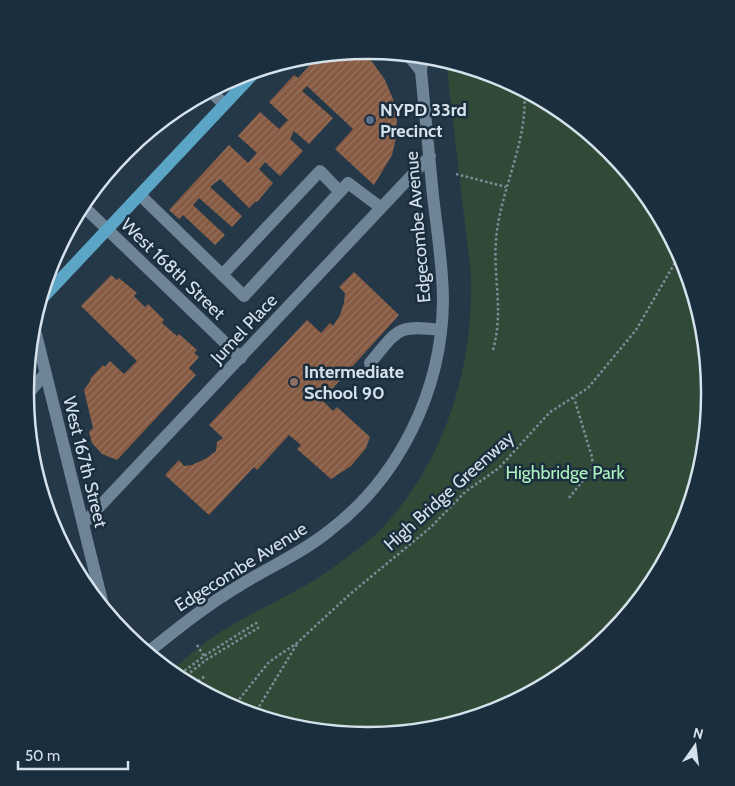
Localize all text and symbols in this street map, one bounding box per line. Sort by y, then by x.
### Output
place label: NYPD 33rd Precinct [380,99,467,142]
marker: NYPD 33rd Precinct [364,114,376,126]
street label: Edgecombe Avenue [400,150,436,304]
street label: West 168th Street [116,214,230,324]
street label: Jumel Place [205,290,282,369]
place label: Intermediate School 90 [304,361,404,404]
marker: Intermediate School 90 [288,376,300,388]
street label: West 167th Street [58,394,112,530]
street label: High Bridge Greenway [379,427,519,555]
park label: Highbridge Park [505,462,626,484]
street label: Edgecombe Avenue [171,517,311,617]
north arrow [670,721,720,771]
text: N [691,723,705,743]
scale bar [18,738,128,770]
text: 50 m [25,747,60,765]

